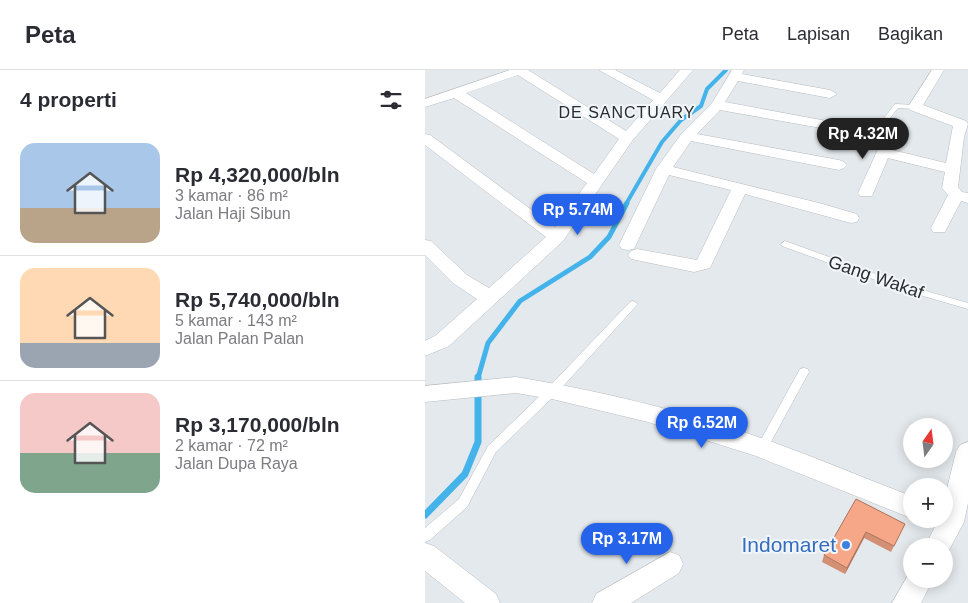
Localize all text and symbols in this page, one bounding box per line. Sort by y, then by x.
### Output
text: Peta [25,21,76,48]
text: Peta [722,24,759,44]
text: Lapisan [787,24,850,44]
text: Bagikan [878,24,943,44]
icon: filters [377,86,405,114]
text: 4 properti [20,88,117,111]
district label: DE SANCTUARY [558,104,696,121]
pin: Rp 4.32M [811,118,915,160]
text: Rp 4.32M [828,125,898,142]
icon: home [60,163,120,223]
text: Rp 4,320,000/bln [175,163,340,186]
text: 3 kamar · 86 m² [175,187,288,204]
pin: Rp 5.74M [526,194,630,236]
text: Rp 5.74M [543,201,613,218]
text: Jalan Haji Sibun [175,205,291,222]
street label: Gang Wakaf [826,251,927,303]
icon: home [60,288,120,348]
text: Rp 5,740,000/bln [175,288,340,311]
text: 5 kamar · 143 m² [175,312,297,329]
text: Jalan Palan Palan [175,330,304,347]
pin: Rp 6.52M [650,406,754,449]
icon: home [60,413,120,473]
text: Rp 3,170,000/bln [175,413,340,436]
text: Rp 6.52M [667,414,737,431]
north arrow [903,418,953,468]
map controls [903,418,953,588]
text: 2 kamar · 72 m² [175,437,288,454]
text: Jalan Dupa Raya [175,455,298,472]
button: + [903,478,953,528]
pin: Rp 3.17M [575,522,679,565]
text: Rp 3.17M [592,530,662,547]
place label: Indomaret [741,533,836,556]
button: − [903,538,953,588]
marker: Indomaret [840,539,852,551]

